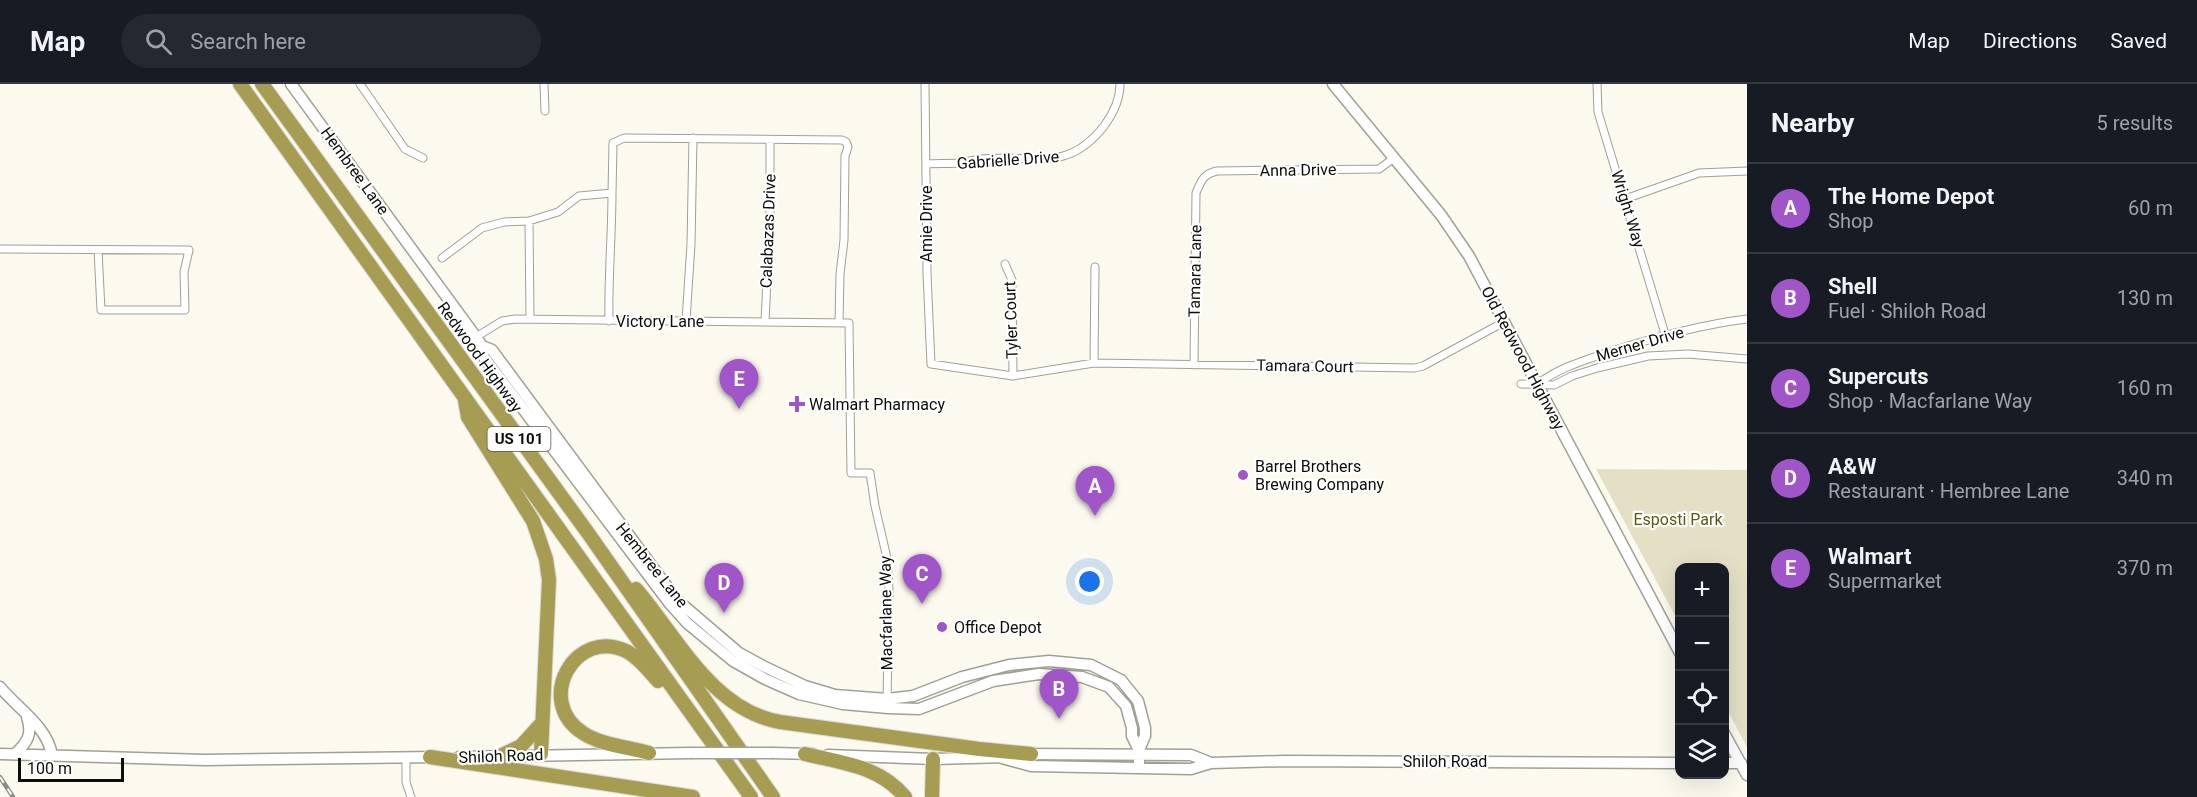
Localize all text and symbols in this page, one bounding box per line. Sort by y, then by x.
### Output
search box [121,14,541,68]
text: Map [30,25,85,58]
icon: search [142,25,175,58]
text: Search here [190,29,306,54]
text: Map [1908,29,1950,53]
text: Directions [1983,29,2077,53]
text: Saved [2110,29,2167,53]
text: Nearby [1771,108,1854,138]
text: 5 results [2097,111,2173,135]
street label: Hembree Lane [317,123,393,219]
street label: Gabrielle Drive [956,147,1060,173]
street label: Anna Drive [1259,160,1337,180]
street label: Wright Way [1607,168,1649,251]
street label: Calabazas Drive [757,174,779,288]
text: The Home Depot [1828,184,1994,209]
street label: Amie Drive [917,186,936,262]
text: A [1784,196,1797,220]
text: 60 m [2128,196,2173,220]
text: Shop [1828,209,1874,233]
street label: Tamara Lane [1185,225,1205,317]
text: Shell [1828,274,1877,299]
street label: Tyler Court [1000,281,1022,359]
street label: Old Redwood Highway [1477,283,1569,433]
text: B [1784,286,1797,310]
text: 130 m [2117,286,2173,310]
street label: Redwood Highway [434,298,527,416]
text: Fuel · Shiloh Road [1828,299,1986,323]
street label: Victory Lane [616,312,704,331]
street label: Merner Drive [1594,322,1686,366]
street label: Tamara Court [1256,356,1354,376]
pin: E [720,360,758,409]
text: Supercuts [1828,364,1929,389]
text: C [1784,376,1797,400]
text: 160 m [2117,376,2173,400]
text: Shop · Macfarlane Way [1828,389,2032,413]
place label: Walmart Pharmacy [809,395,945,414]
marker: Walmart Pharmacy [790,397,804,411]
road number: US 101 [488,427,550,451]
text: A&W [1828,454,1877,479]
place label: Barrel Brothers Brewing Company [1255,457,1385,494]
pin: A [1076,466,1114,516]
text: D [1784,466,1797,490]
text: 340 m [2117,466,2173,490]
marker: Barrel Brothers Brewing Company [1236,468,1250,482]
text: Restaurant · Hembree Lane [1828,479,2069,503]
park label: Esposti Park [1633,510,1723,529]
street label: Hembree Lane [612,519,692,611]
text: Walmart [1828,544,1911,569]
pin: C [902,554,942,604]
street label: Macfarlane Way [875,555,896,671]
text: E [1785,556,1796,580]
text: 370 m [2117,556,2173,580]
map controls [1675,563,1729,779]
button: + [1675,563,1729,617]
pin: D [704,564,744,613]
your location [1075,567,1104,596]
text: Supermarket [1828,569,1942,593]
button: − [1675,617,1729,671]
place label: Office Depot [954,618,1042,637]
marker: Office Depot [935,620,949,634]
pin: B [1040,670,1078,719]
button: locate [1675,671,1729,725]
button: layers [1675,725,1729,779]
street label: Shiloh Road [458,745,544,767]
street label: Shiloh Road [1403,752,1487,771]
scale bar [18,755,124,782]
text: 100 m [27,759,72,778]

